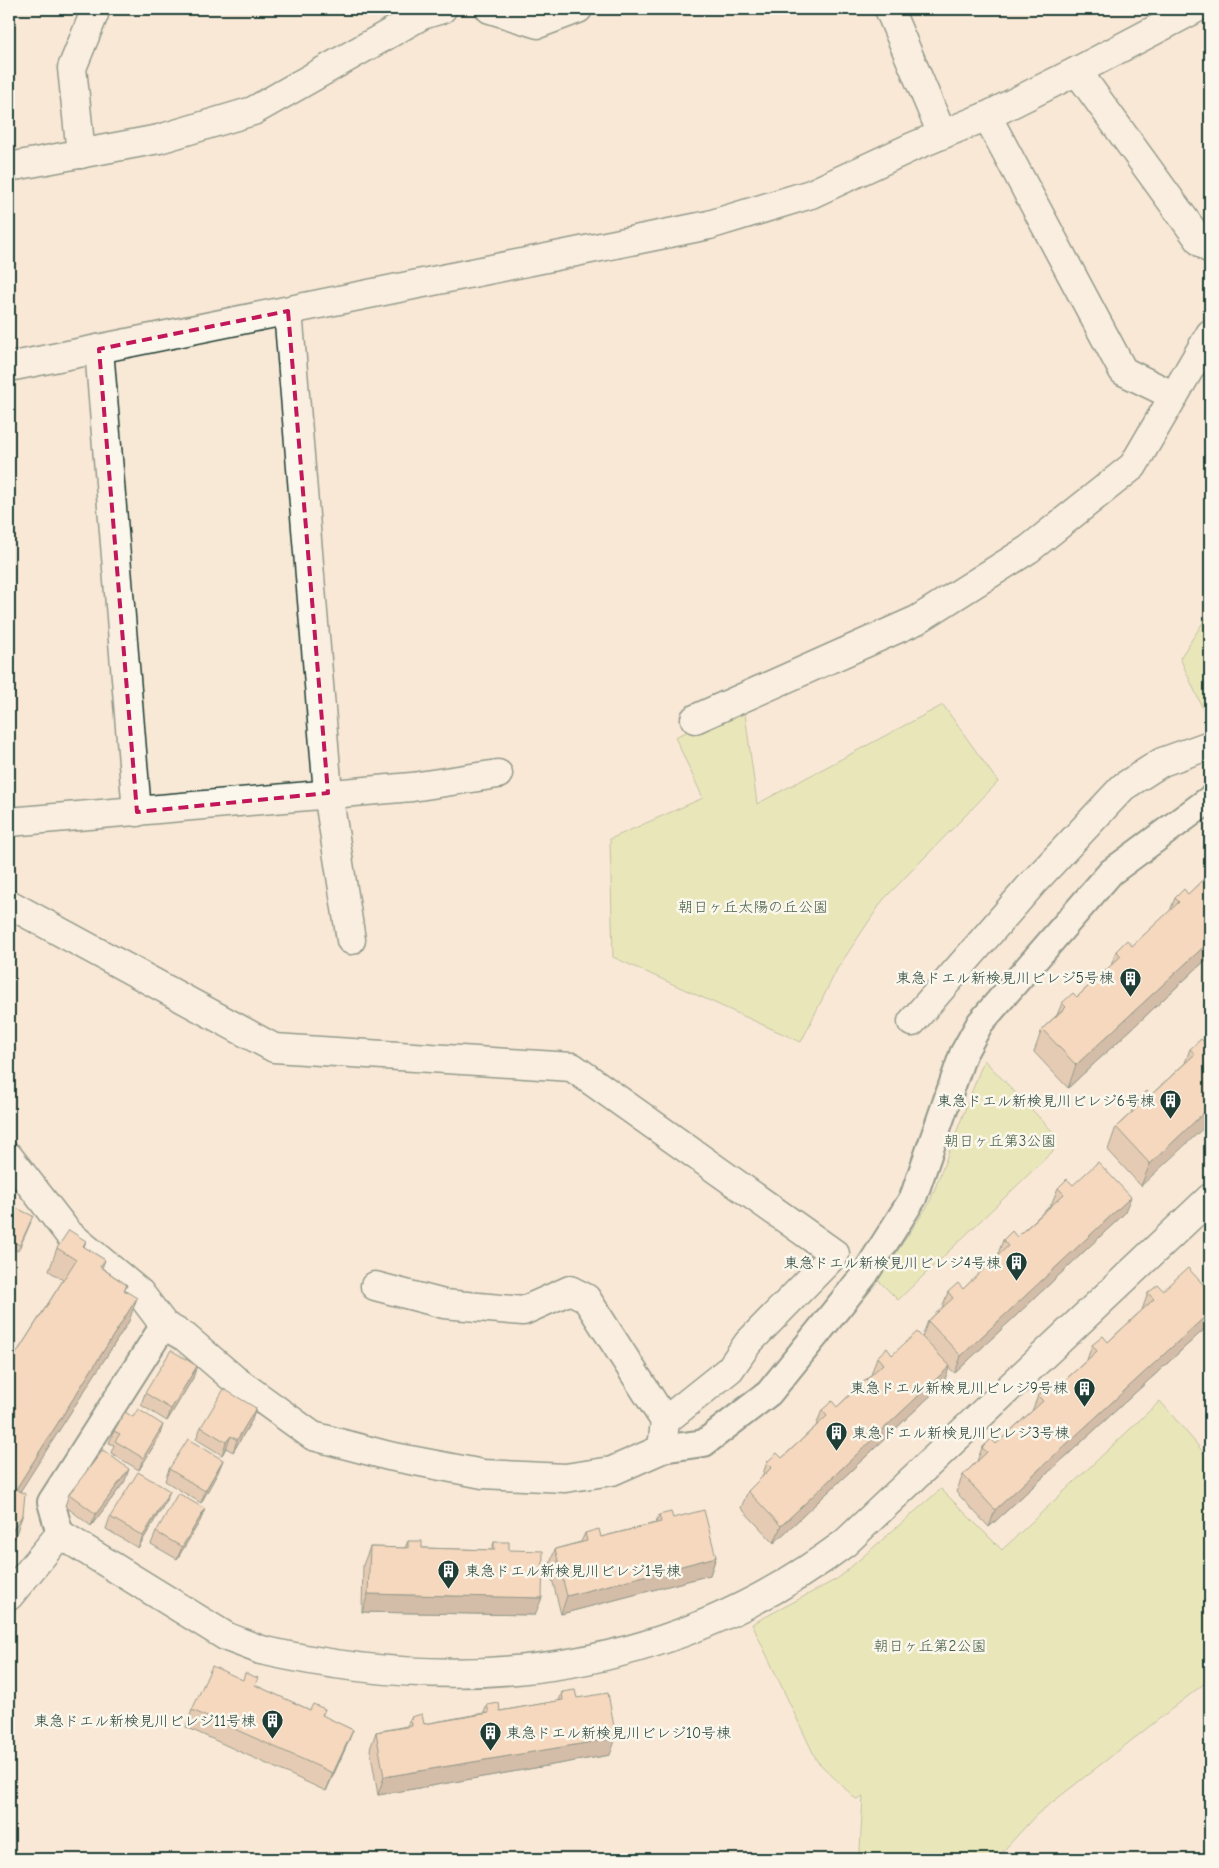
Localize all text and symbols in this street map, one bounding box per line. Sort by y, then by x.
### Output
park label: 朝日ヶ丘太陽の丘公園 [678,898,828,916]
building icon: 東急ドエル新検見川ビレジ5号棟 [1118,966,1142,997]
place label: 東急ドエル新検見川ビレジ5号棟 [896,969,1114,987]
building icon: 東急ドエル新検見川ビレジ6号棟 [1159,1089,1183,1120]
place label: 東急ドエル新検見川ビレジ6号棟 [937,1092,1155,1110]
park label: 朝日ヶ丘第3公園 [944,1132,1056,1150]
building icon: 東急ドエル新検見川ビレジ4号棟 [1005,1251,1029,1282]
place label: 東急ドエル新検見川ビレジ4号棟 [784,1254,1001,1272]
building icon: 東急ドエル新検見川ビレジ9号棟 [1072,1376,1096,1407]
place label: 東急ドエル新検見川ビレジ9号棟 [850,1379,1068,1397]
building icon: 東急ドエル新検見川ビレジ3号棟 [824,1421,848,1452]
place label: 東急ドエル新検見川ビレジ3号棟 [852,1424,1070,1442]
building icon: 東急ドエル新検見川ビレジ1号棟 [437,1559,461,1590]
place label: 東急ドエル新検見川ビレジ1号棟 [465,1562,681,1580]
park label: 朝日ヶ丘第2公園 [874,1637,986,1655]
building icon: 東急ドエル新検見川ビレジ11号棟 [260,1709,284,1740]
place label: 東急ドエル新検見川ビレジ11号棟 [34,1712,256,1730]
building icon: 東急ドエル新検見川ビレジ10号棟 [478,1721,502,1752]
place label: 東急ドエル新検見川ビレジ10号棟 [506,1724,731,1742]

